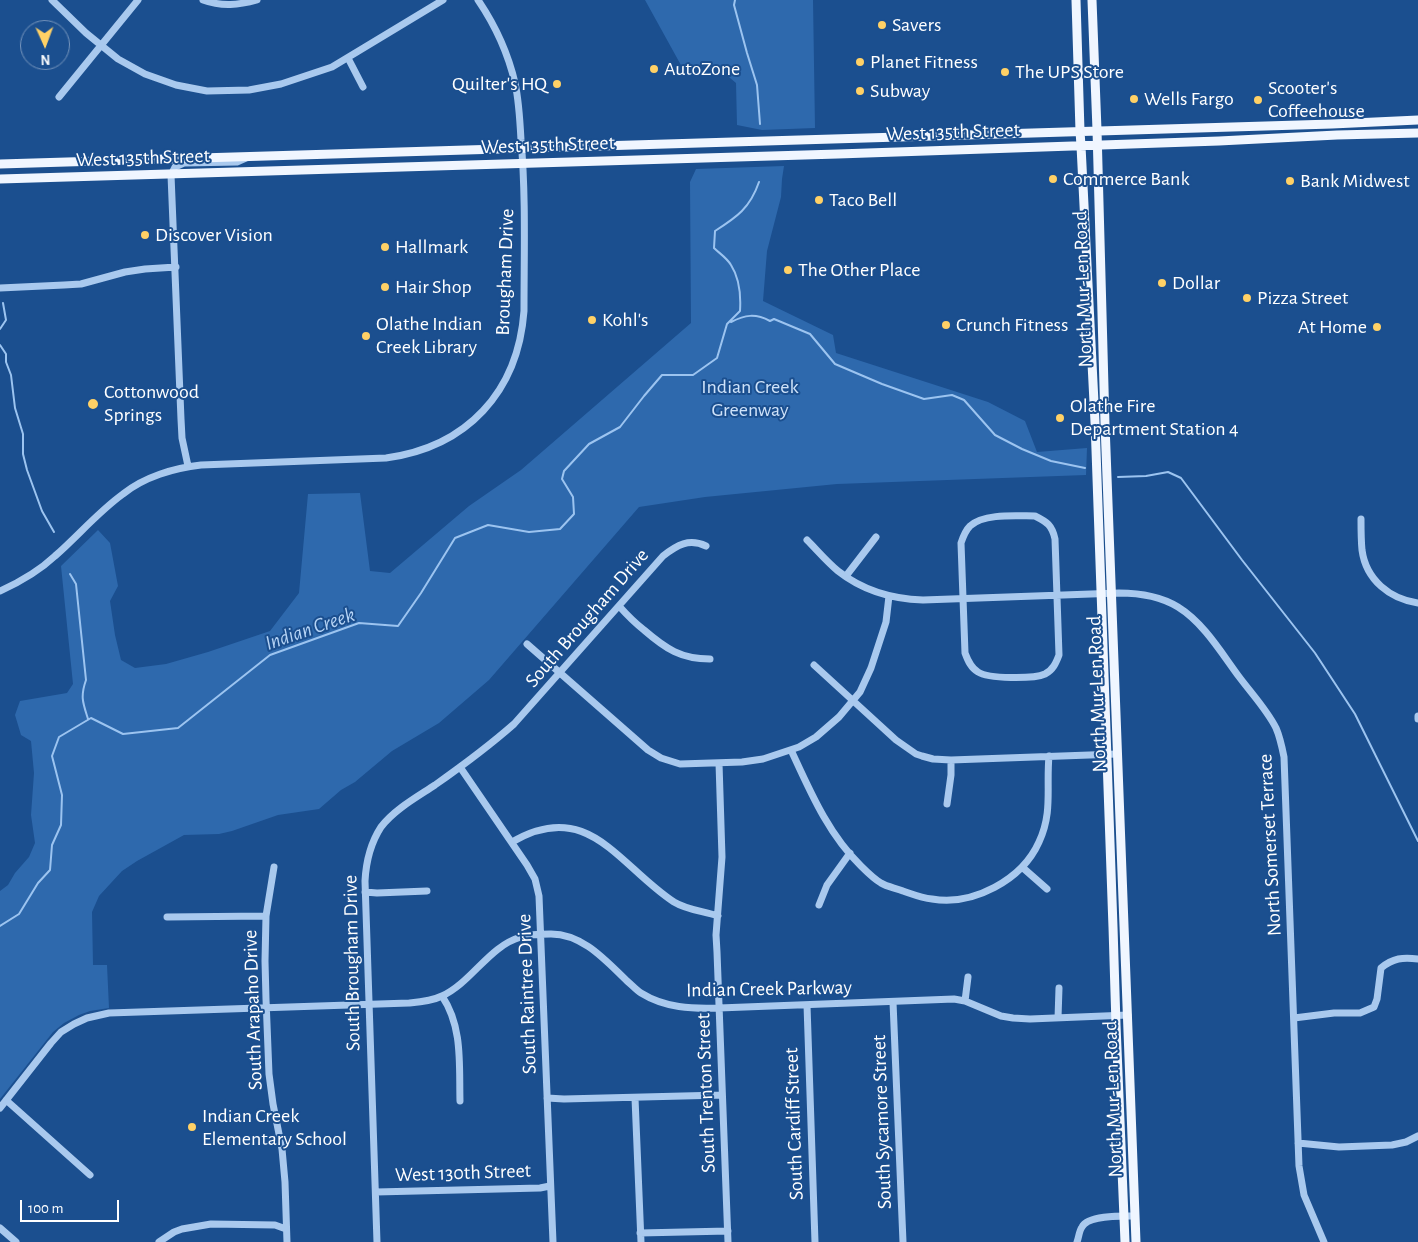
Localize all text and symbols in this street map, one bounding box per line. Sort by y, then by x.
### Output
place label: Savers [892,13,941,37]
marker: Savers [876,19,888,31]
north arrow [20,20,70,70]
place label: Planet Fitness [870,50,978,74]
text: N [40,52,51,66]
marker: Planet Fitness [854,56,866,68]
place label: AutoZone [664,57,740,81]
place label: The UPS Store [1015,60,1124,84]
marker: AutoZone [648,63,660,75]
marker: The UPS Store [999,66,1011,78]
place label: Quilter's HQ [452,72,547,96]
place label: Scooter's Coffeehouse [1268,76,1365,123]
marker: Quilter's HQ [551,78,563,90]
place label: Subway [870,79,930,103]
marker: Subway [854,85,866,97]
place label: Wells Fargo [1144,87,1234,111]
marker: Wells Fargo [1128,93,1140,105]
marker: Scooter's Coffeehouse [1252,94,1264,106]
street label: West 135th Street [886,118,1020,146]
street label: West 135th Street [481,131,615,159]
street label: West 135th Street [76,144,210,172]
place label: Commerce Bank [1063,167,1190,191]
place label: Bank Midwest [1300,169,1410,193]
marker: Commerce Bank [1047,173,1059,185]
marker: Bank Midwest [1284,175,1296,187]
place label: Taco Bell [829,188,897,212]
marker: Taco Bell [813,194,825,206]
street label: Brougham Drive [491,208,519,336]
street label: North Mur-Len Road [1068,210,1098,368]
place label: Discover Vision [155,223,273,247]
marker: Discover Vision [139,229,151,241]
place label: Hallmark [395,235,468,259]
marker: Hallmark [379,241,391,253]
place label: The Other Place [798,258,920,282]
marker: The Other Place [782,264,794,276]
place label: Dollar [1172,271,1220,295]
place label: Hair Shop [395,275,472,299]
marker: Dollar [1156,277,1168,289]
marker: Hair Shop [379,281,391,293]
place label: Pizza Street [1257,286,1348,310]
marker: Pizza Street [1241,292,1253,304]
place label: Kohl's [602,308,648,332]
place label: Olathe Indian Creek Library [376,312,482,359]
place label: Crunch Fitness [956,313,1068,337]
marker: Kohl's [586,314,598,326]
place label: At Home [1298,315,1367,339]
marker: Crunch Fitness [940,319,952,331]
marker: At Home [1371,321,1383,333]
marker: Olathe Indian Creek Library [360,330,372,342]
park label: Indian Creek Greenway [701,375,799,422]
place label: Cottonwood Springs [104,380,199,427]
place label: Olathe Fire Department Station 4 [1070,394,1239,441]
marker: Cottonwood Springs [86,397,100,411]
marker: Olathe Fire Department Station 4 [1054,412,1066,424]
street label: South Brougham Drive [520,544,654,692]
water label: Indian Creek [262,602,358,656]
street label: North Mur-Len Road [1082,615,1112,773]
street label: North Somerset Terrace [1253,753,1287,937]
street label: South Brougham Drive [338,875,366,1051]
street label: South Raintree Drive [512,913,542,1075]
street label: South Arapaho Drive [238,929,268,1091]
street label: Indian Creek Parkway [686,976,852,1002]
street label: South Trenton Street [691,1013,721,1173]
street label: North Mur-Len Road [1098,1020,1128,1178]
street label: South Sycamore Street [867,1034,897,1210]
street label: South Cardiff Street [779,1047,809,1201]
place label: Indian Creek Elementary School [202,1104,347,1151]
marker: Indian Creek Elementary School [186,1121,198,1133]
street label: West 130th Street [395,1159,531,1187]
scale bar [22,1190,121,1222]
text: 100 m [28,1201,63,1216]

